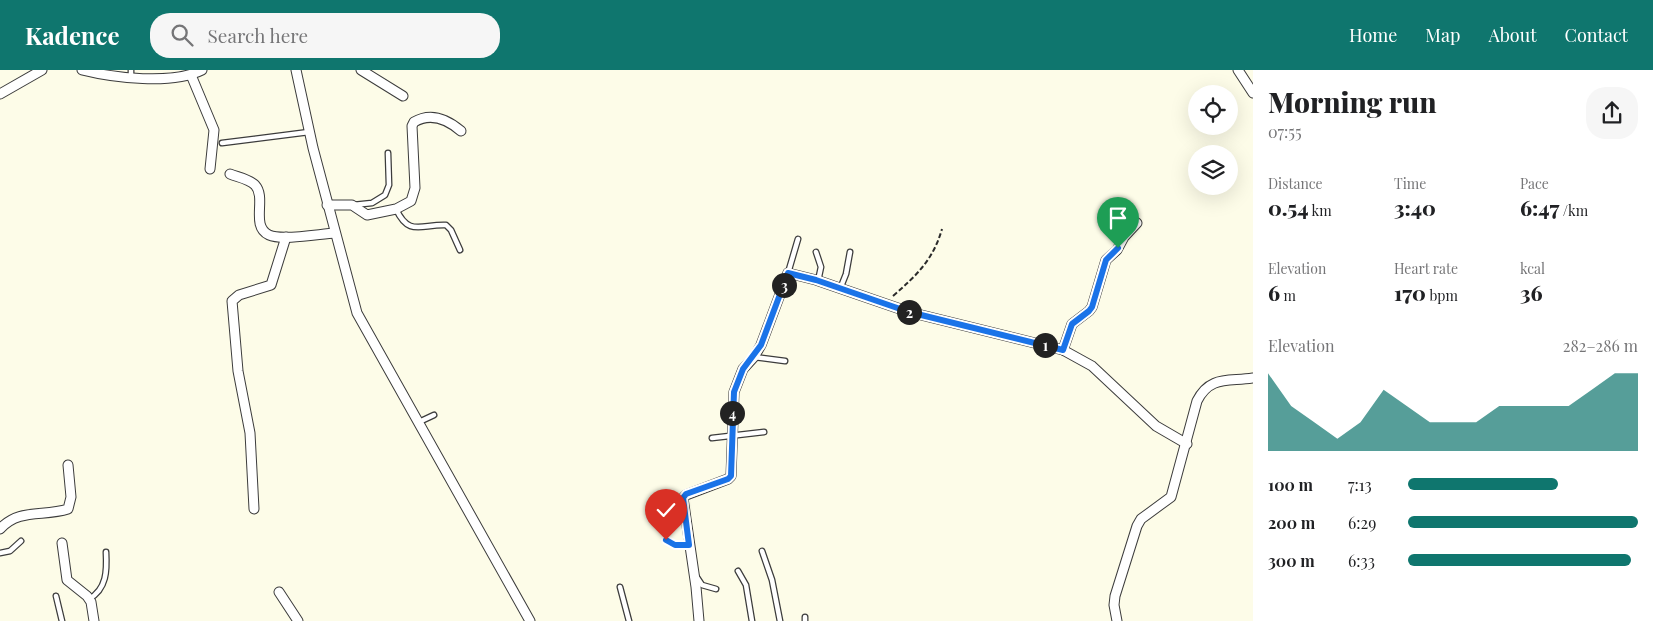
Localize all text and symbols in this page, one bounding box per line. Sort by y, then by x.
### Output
search box [150,13,500,58]
text: Kadence [25,19,120,51]
icon: search [168,21,196,49]
text: Search here [208,22,308,48]
text: Home [1349,23,1397,47]
text: Map [1425,23,1460,47]
text: About [1488,23,1537,47]
text: Contact [1565,23,1628,47]
text: Morning run [1268,83,1437,120]
map controls [1188,85,1238,195]
button: locate [1188,85,1238,135]
button: share [1586,87,1638,139]
text: 07:55 [1268,121,1302,142]
button: layers [1188,145,1238,195]
text: Distance [1268,174,1323,193]
text: Time [1394,174,1426,193]
text: Pace [1520,174,1549,193]
text: 0.54 [1268,193,1309,221]
text: 3:40 [1394,193,1436,221]
text: 6:47 [1520,193,1559,221]
pin [1097,197,1139,248]
text: km [1309,201,1332,220]
text: /km [1559,201,1588,220]
icon: arrive [1104,204,1132,232]
text: Elevation [1268,259,1326,278]
text: Heart rate [1394,259,1458,278]
text: kcal [1520,259,1545,278]
pin: 3 [772,272,796,298]
text: 3 [781,276,788,295]
text: 6 [1268,278,1280,306]
text: 170 [1394,278,1426,306]
text: 36 [1520,278,1543,306]
text: m [1280,286,1296,305]
text: bpm [1426,286,1458,305]
pin: 2 [896,300,922,324]
text: 2 [906,303,913,322]
pin: 1 [1032,332,1058,358]
text: Elevation [1268,335,1335,356]
text: 282–286 m [1563,335,1638,356]
text: 1 [1043,336,1048,355]
pin: 4 [720,400,744,426]
text: 4 [729,404,736,423]
text: 100 m [1268,474,1313,495]
text: 7:13 [1348,474,1372,495]
pin [645,489,687,540]
icon: check [652,496,680,524]
text: 200 m [1268,512,1315,533]
text: 6:29 [1348,512,1376,533]
text: 300 m [1268,550,1315,571]
text: 6:33 [1348,550,1375,571]

